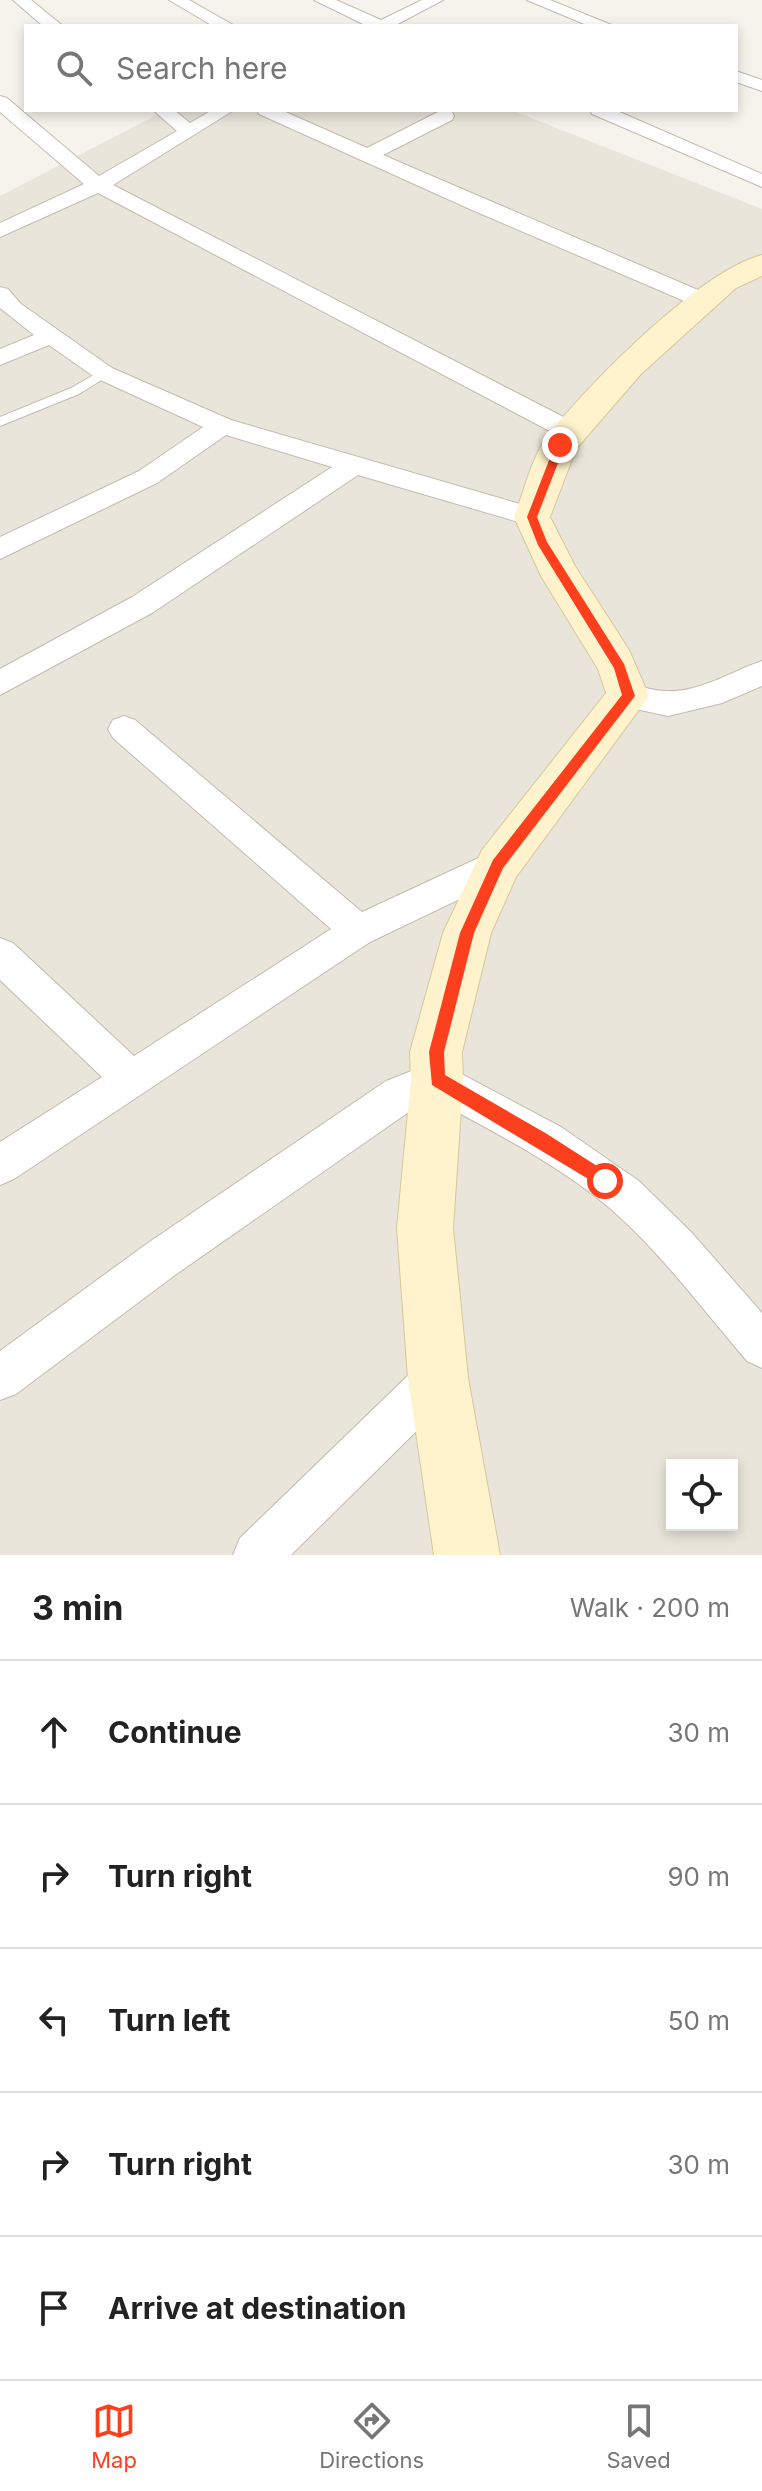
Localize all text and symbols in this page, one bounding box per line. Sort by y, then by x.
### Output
search box [24,24,738,112]
icon: search [52,46,96,90]
text: Search here [116,50,288,86]
route end [542,427,578,463]
route start [587,1163,623,1199]
map controls [666,1459,738,1531]
button: locate [666,1459,738,1531]
text: 3 min [32,1587,123,1628]
text: Walk · 200 m [570,1592,730,1623]
icon: ahead [32,1710,76,1754]
text: Continue [108,1714,242,1750]
text: 30 m [667,1717,730,1748]
icon: right [32,1854,76,1898]
text: Turn right [108,1858,252,1894]
text: 90 m [667,1861,730,1892]
icon: left [32,1998,76,2042]
text: Turn left [108,2002,230,2038]
text: 50 m [668,2005,730,2036]
icon: right [32,2142,76,2186]
text: Turn right [108,2146,252,2182]
text: 30 m [667,2149,730,2180]
icon: arrive [32,2286,76,2330]
text: Arrive at destination [108,2290,406,2326]
tab: Map [91,2399,137,2473]
tab: Directions [319,2399,424,2473]
tab: Saved [606,2399,671,2473]

